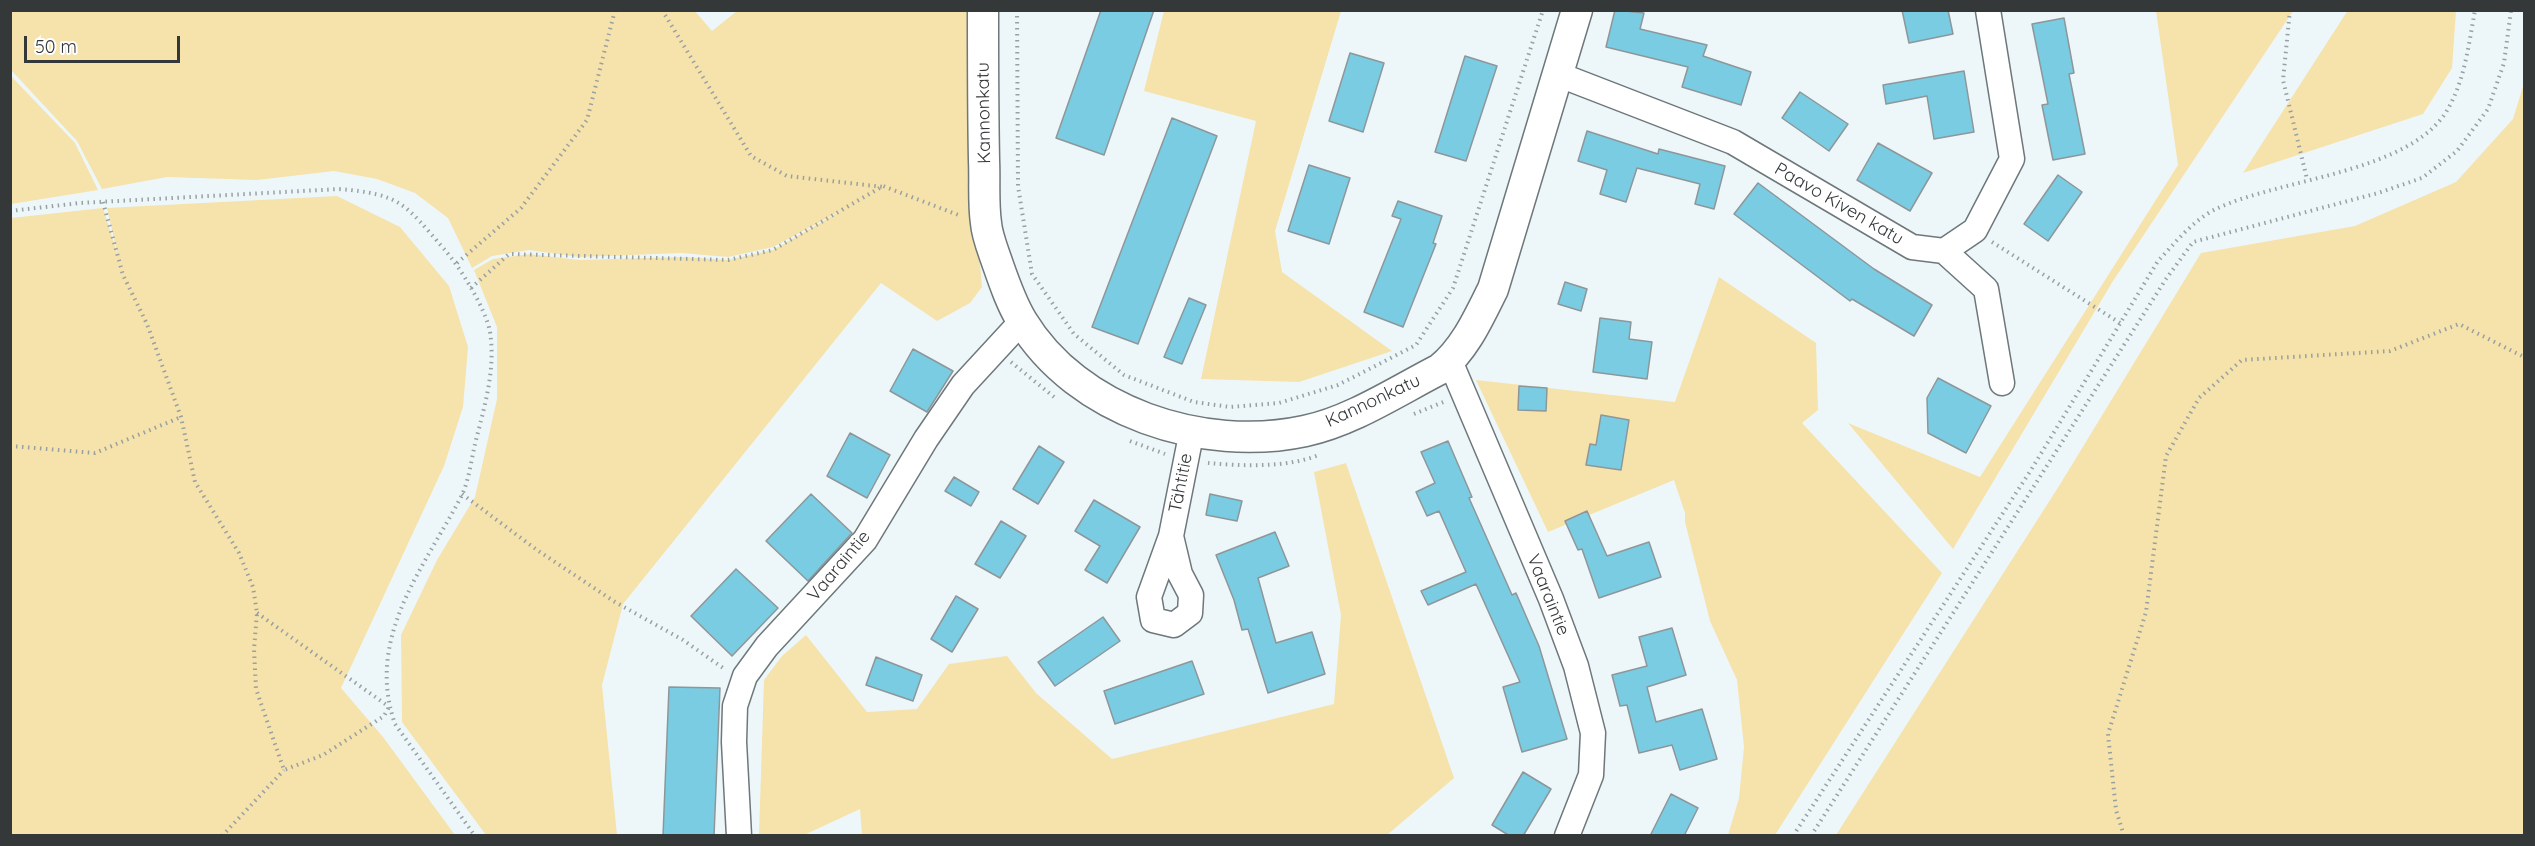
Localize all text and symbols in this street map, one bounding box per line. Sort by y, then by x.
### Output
scale bar [27,24,183,62]
text: 50 m [35,35,77,58]
street label: Kannonkatu [972,62,996,164]
street label: Paavo Kiven katu [1771,158,1907,250]
street label: Kannonkatu [1322,370,1424,432]
street label: Tähtitie [1165,451,1197,515]
street label: Vaaraintie [803,526,875,606]
street label: Vaaraintie [1522,551,1574,639]

